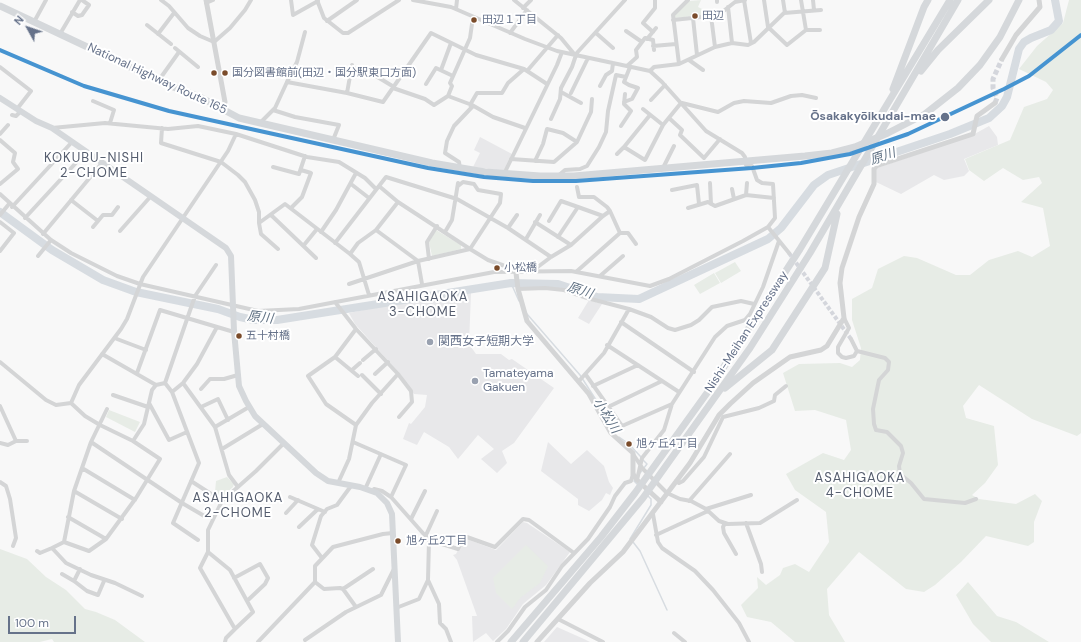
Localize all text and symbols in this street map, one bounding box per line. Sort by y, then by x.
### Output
north arrow [8,8,48,48]
place label: 田辺 [702,9,724,23]
marker: 田辺 [690,11,700,21]
text: N [11,13,27,28]
place label: 田辺１丁目 [482,13,537,27]
marker: 田辺１丁目 [469,15,479,25]
street label: National Highway Route 165 [85,40,229,118]
place label: 国分図書館前(田辺・国分駅東口方面) [232,66,416,80]
unlabelled marker [209,68,219,78]
marker: 国分図書館前(田辺・国分駅東口方面) [220,68,230,78]
place label: Ōsakakyōikudai-mae [810,110,936,124]
marker: Ōsakakyōikudai-mae [939,111,951,123]
water label: 原川 [868,145,898,169]
district label: KOKUBU-NISHI 2-CHOME [44,151,144,182]
place label: 小松橋 [504,261,537,275]
marker: 小松橋 [492,263,502,273]
street label: Nishi-Meihan Expressway [702,269,792,395]
water label: 原川 [565,280,595,302]
district label: ASAHIGAOKA 3-CHOME [378,290,468,321]
water label: 原川 [246,309,274,327]
place label: 五十村橋 [246,329,290,343]
marker: 五十村橋 [234,331,244,341]
place label: 関西女子短期大学 [438,335,534,349]
marker: 関西女子短期大学 [425,337,435,347]
place label: Tamateyama Gakuen [483,367,554,395]
marker: Tamateyama Gakuen [470,376,480,386]
water label: 小松川 [589,395,623,437]
place label: 旭ヶ丘4丁目 [636,437,698,451]
marker: 旭ヶ丘4丁目 [624,439,634,449]
district label: ASAHIGAOKA 4-CHOME [815,471,905,502]
district label: ASAHIGAOKA 2-CHOME [193,491,283,522]
place label: 旭ヶ丘2丁目 [406,534,467,548]
marker: 旭ヶ丘2丁目 [393,536,403,546]
scale bar [10,608,78,634]
text: 100 m [15,615,49,631]

